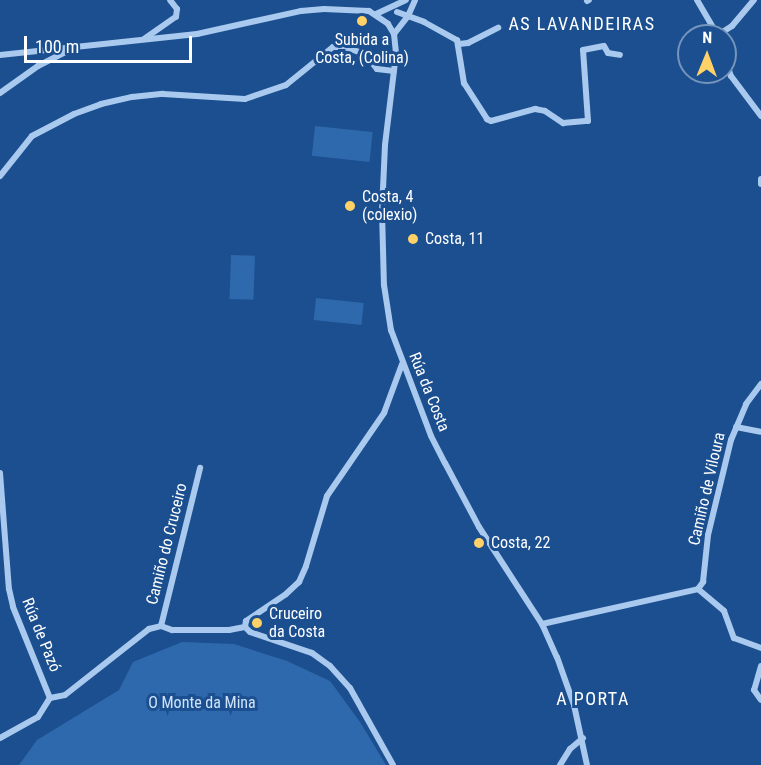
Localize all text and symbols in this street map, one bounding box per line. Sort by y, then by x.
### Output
district label: AS LAVANDEIRAS [508,13,656,35]
marker: Subida a Costa, (Colina) [355,14,369,28]
scale bar [27,24,195,62]
north arrow [677,24,737,84]
text: N [702,28,712,47]
place label: Subida a Costa, (Colina) [315,30,409,68]
text: 100 m [35,36,79,57]
place label: Costa, 4 (colexio) [362,187,417,225]
marker: Costa, 4 (colexio) [343,199,357,213]
place label: Costa, 11 [425,229,484,249]
marker: Costa, 11 [406,232,420,246]
street label: Rúa da Costa [404,350,454,434]
street label: Camiño de Viloura [685,431,729,547]
street label: Camiño do Cruceiro [143,481,191,607]
place label: Costa, 22 [491,533,550,553]
marker: Costa, 22 [472,536,486,550]
street label: Rúa de Pazó [17,595,65,675]
place label: Cruceiro da Costa [269,604,325,642]
marker: Cruceiro da Costa [250,616,264,630]
district label: A PORTA [556,688,630,710]
park label: O Monte da Mina [148,693,256,713]

